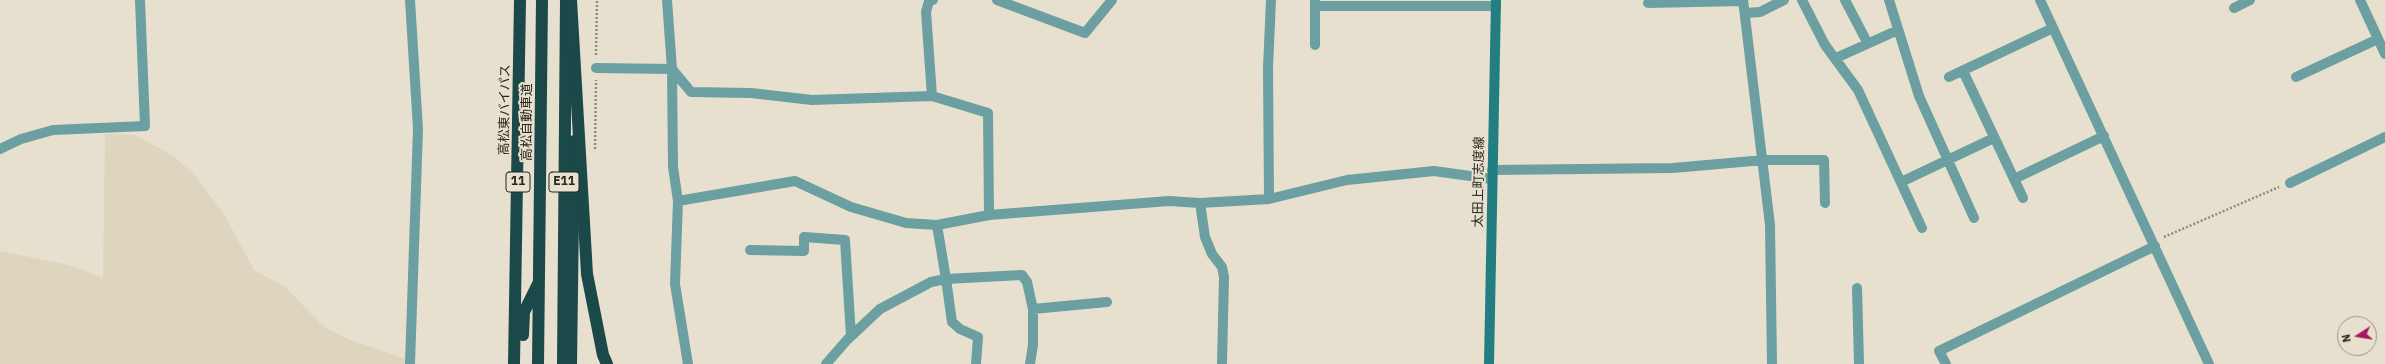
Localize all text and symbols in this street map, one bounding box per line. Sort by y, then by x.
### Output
street label: 高松東バイパス [496,64,514,156]
street label: 高松自動車道 [519,83,535,161]
street label: 太田上町志度線 [1470,136,1488,228]
road number: 11 [506,172,530,192]
road number: E11 [549,172,579,192]
north arrow [2337,316,2377,356]
text: N [2339,333,2354,344]

